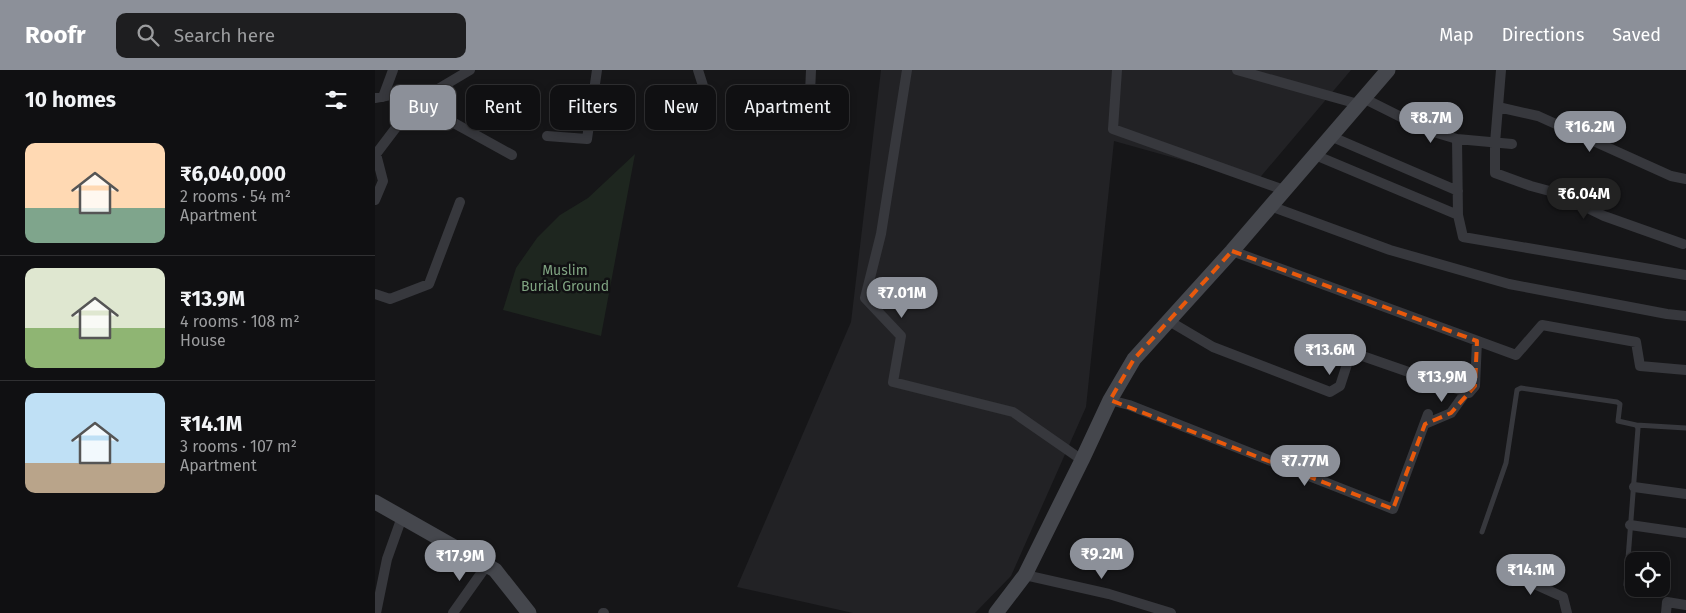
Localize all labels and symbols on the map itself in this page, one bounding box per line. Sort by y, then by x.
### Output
pin: ₹8.7M [1396,102,1466,144]
pin: ₹16.2M [1549,111,1631,153]
pin: ₹6.04M [1543,178,1625,220]
park label: Muslim Burial Ground [521,262,609,295]
pin: ₹7.01M [861,276,943,319]
pin: ₹13.6M [1289,334,1371,376]
pin: ₹13.9M [1401,360,1483,403]
pin: ₹7.77M [1264,444,1346,487]
pin: ₹9.2M [1067,538,1137,580]
pin: ₹17.9M [419,540,501,582]
pin: ₹14.1M [1490,554,1572,596]

